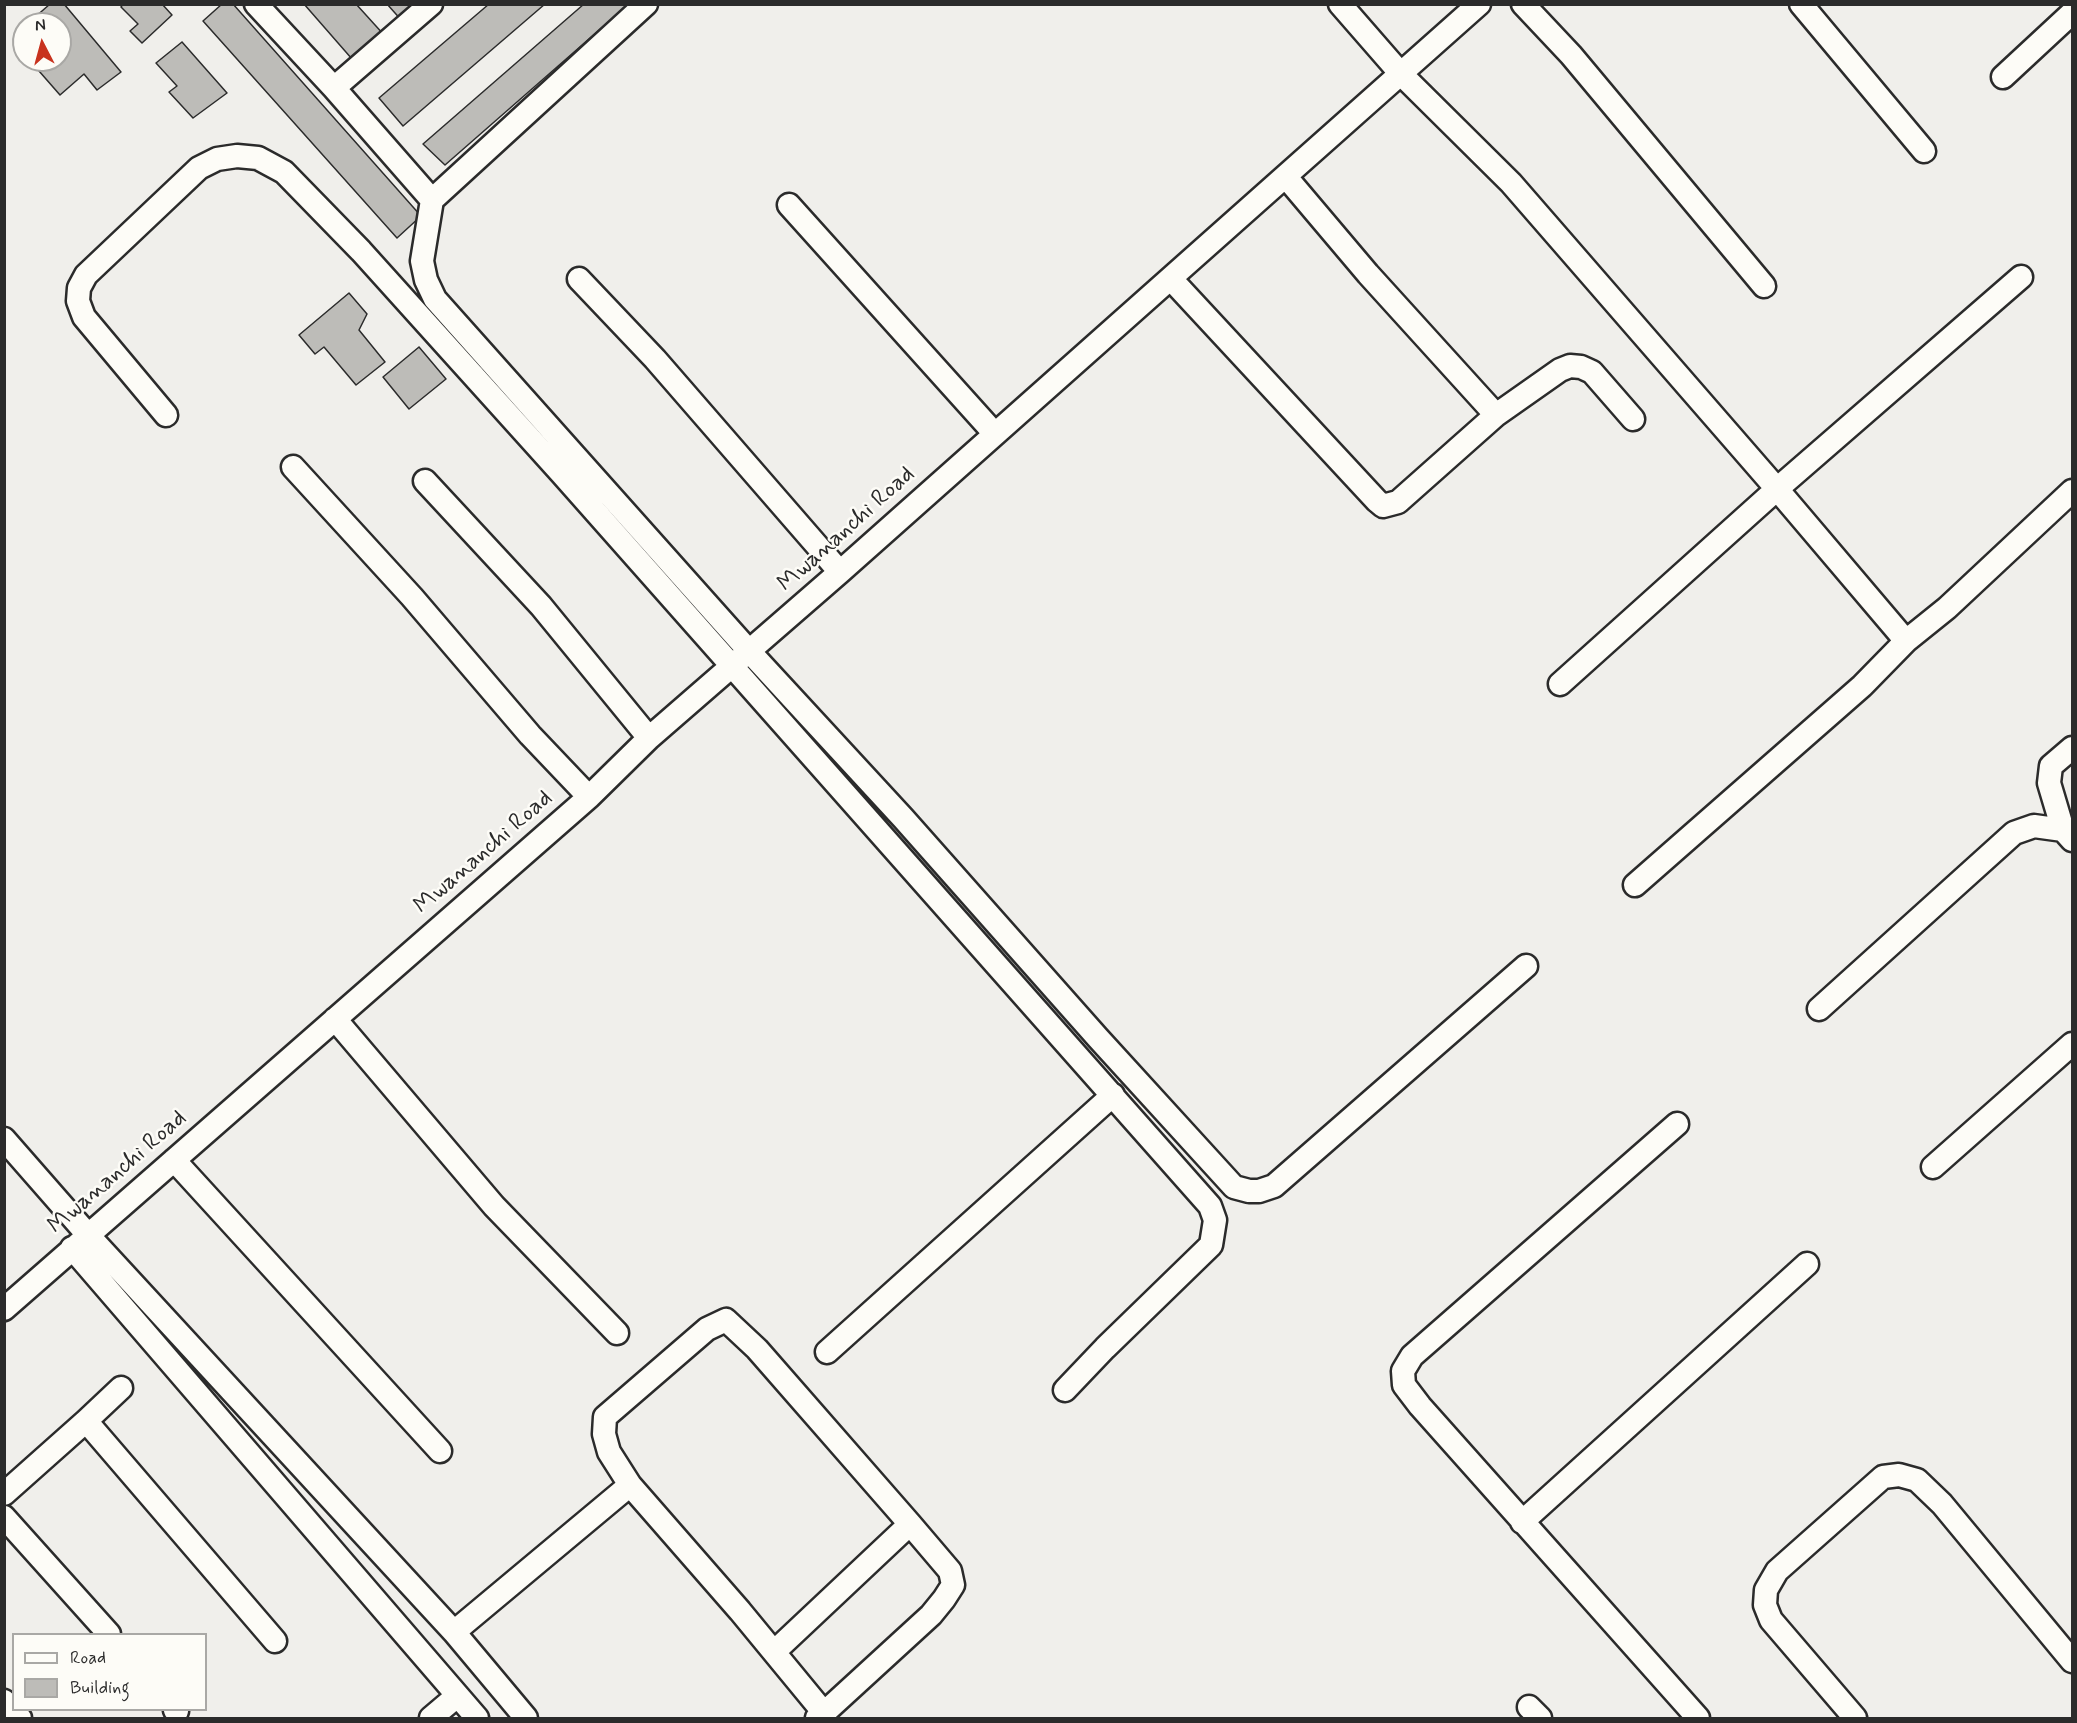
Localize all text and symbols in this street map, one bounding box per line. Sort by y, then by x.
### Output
north arrow [12,12,72,72]
text: N [34,15,47,37]
street label: Mwananchi Road [773,461,921,599]
street label: Mwananchi Road [409,785,559,921]
street label: Mwananchi Road [43,1105,193,1241]
legend [12,1633,207,1711]
text: Road [70,1646,106,1670]
text: Building [70,1676,130,1700]

